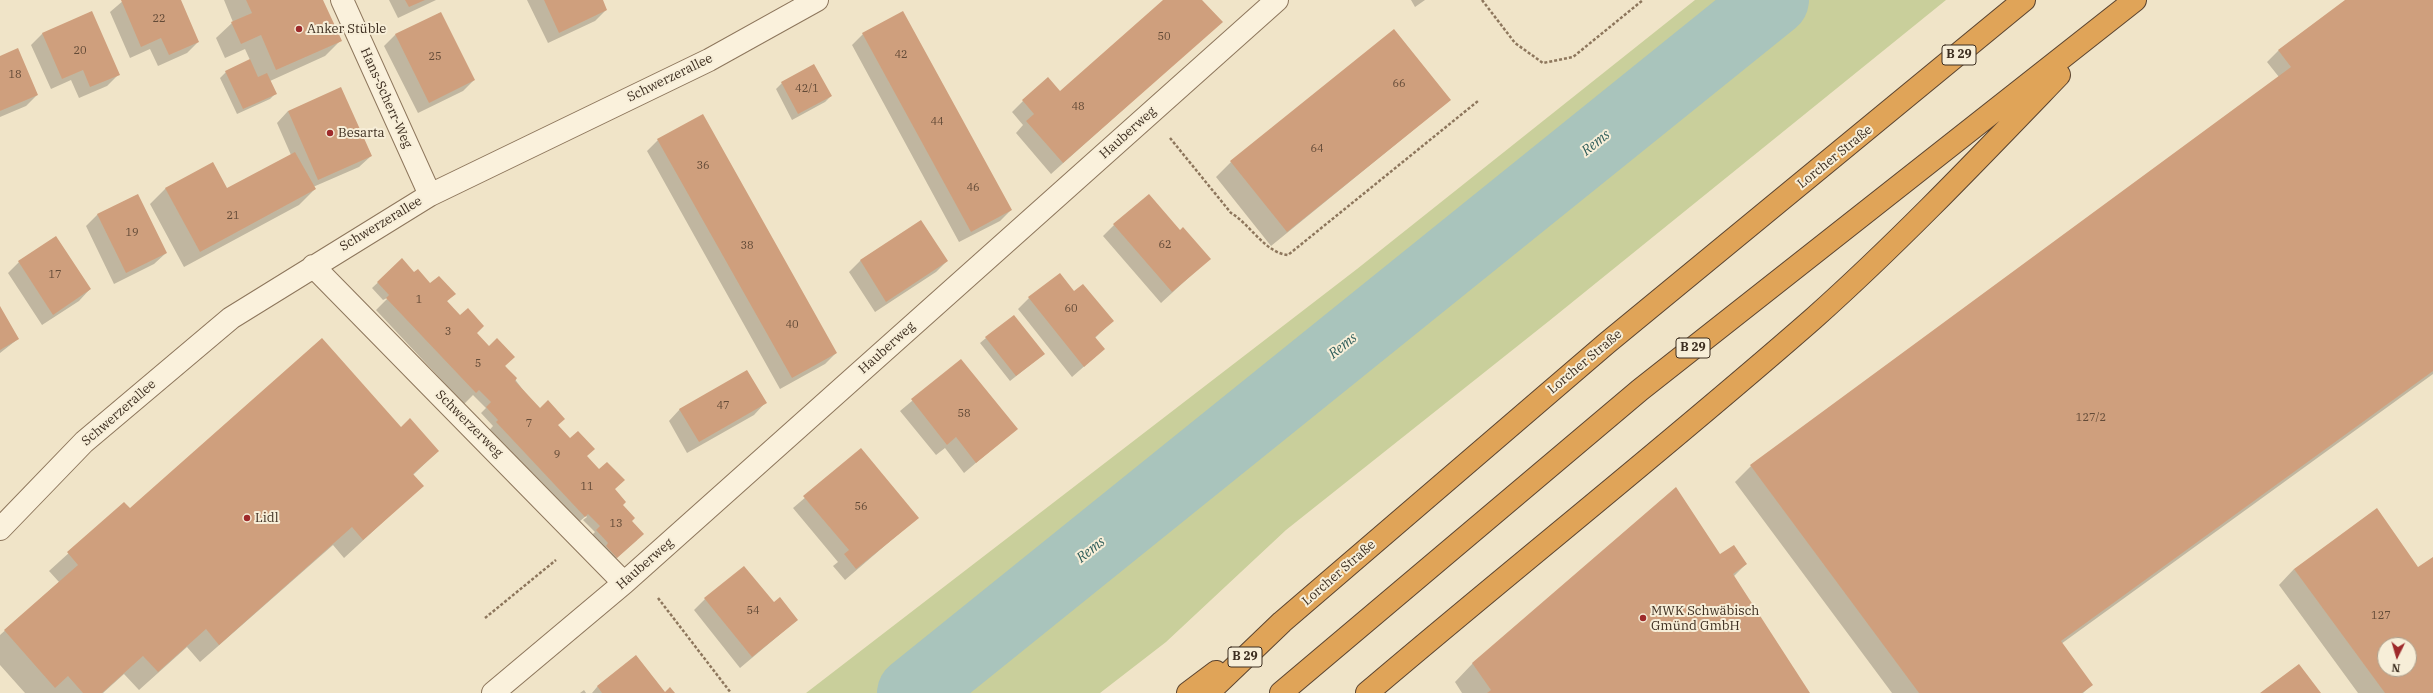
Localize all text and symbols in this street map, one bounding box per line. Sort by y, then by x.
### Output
house number: 22 [152,12,166,26]
place label: Anker Stüble [307,21,386,37]
marker: Anker Stüble [294,24,304,34]
house number: 50 [1157,30,1171,44]
house number: 20 [73,44,87,58]
street label: Hans-Scherr-Weg [357,45,415,151]
road number: B 29 [1942,45,1976,65]
house number: 42 [894,48,908,62]
house number: 25 [428,50,442,64]
street label: Schwerzerallee [625,51,715,105]
house number: 18 [8,68,22,82]
house number: 66 [1392,77,1406,91]
house number: 42/1 [795,82,819,96]
house number: 48 [1071,100,1085,114]
street label: Hauberweg [1097,104,1159,162]
house number: 44 [930,115,944,129]
street label: Lorcher Straße [1794,122,1876,192]
place label: Besarta [338,125,385,141]
water label: Rems [1578,126,1614,160]
marker: Besarta [325,128,335,138]
house number: 64 [1310,142,1324,156]
house number: 36 [696,159,710,173]
house number: 46 [966,181,980,195]
street label: Schwerzerallee [337,193,425,255]
house number: 21 [226,209,240,223]
house number: 19 [125,226,139,240]
house number: 62 [1158,238,1172,252]
house number: 38 [740,239,754,253]
house number: 17 [48,268,62,282]
house number: 1 [416,293,422,307]
house number: 60 [1064,302,1078,316]
house number: 40 [785,318,799,332]
street label: Hauberweg [856,319,918,377]
house number: 3 [445,325,451,339]
street label: Lorcher Straße [1545,327,1625,397]
water label: Rems [1325,329,1361,363]
road number: B 29 [1676,338,1710,358]
house number: 5 [475,357,481,371]
street label: Schwerzerallee [79,377,159,449]
street label: Schwerzerweg [432,387,506,461]
house number: 47 [716,399,730,413]
house number: 58 [957,407,971,421]
house number: 127/2 [2076,411,2106,425]
house number: 7 [526,417,532,431]
house number: 9 [554,448,560,462]
house number: 11 [580,480,594,494]
house number: 56 [854,500,868,514]
place label: Lidl [255,510,279,526]
marker: Lidl [242,513,252,523]
house number: 13 [609,517,623,531]
water label: Rems [1073,533,1109,567]
street label: Hauberweg [613,535,677,593]
street label: Lorcher Straße [1299,537,1379,609]
place label: MWK Schwäbisch Gmünd GmbH [1651,603,1759,634]
house number: 54 [746,604,760,618]
house number: 127 [2371,609,2391,623]
marker: MWK Schwäbisch Gmünd GmbH [1638,613,1648,623]
north arrow [2377,637,2417,677]
road number: B 29 [1228,647,1262,667]
text: N [2391,661,2401,675]

